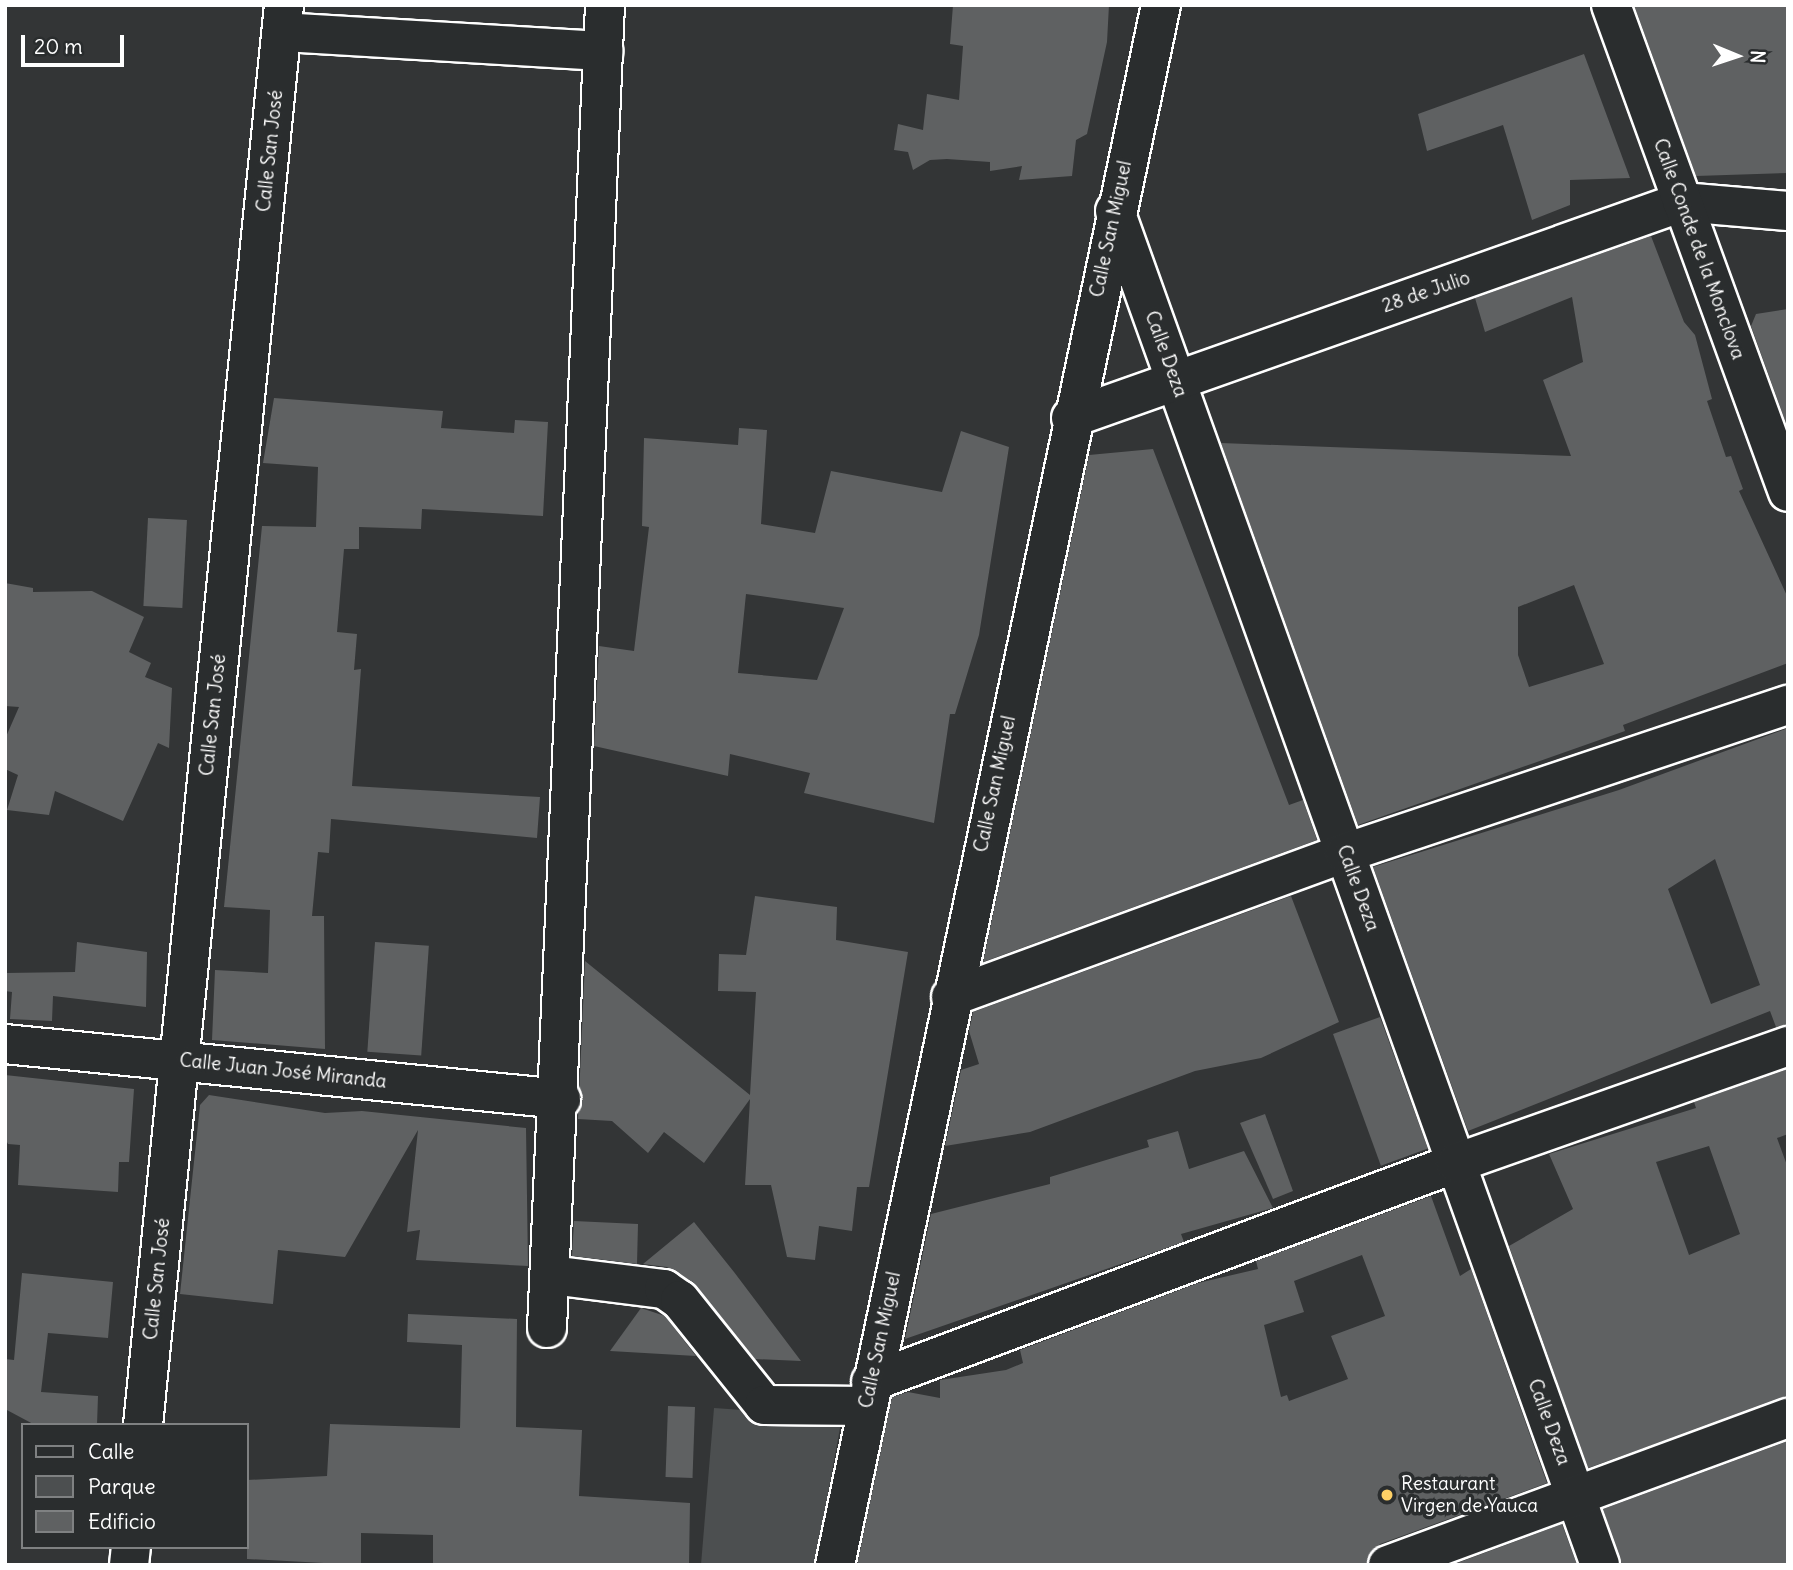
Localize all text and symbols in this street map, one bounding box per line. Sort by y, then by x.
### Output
scale bar [24,21,128,65]
north arrow [1702,21,1772,91]
text: 20 m [34,33,83,60]
text: N [1746,50,1770,64]
street label: Calle San José [252,89,288,213]
street label: Calle Conde de la Monclova [1648,135,1750,363]
street label: Calle San Miguel [1085,159,1137,299]
street label: 28 de Julio [1379,266,1473,318]
street label: Calle Deza [1140,308,1192,400]
street label: Calle San José [195,653,231,777]
street label: Calle San Miguel [969,714,1021,854]
street label: Calle Deza [1332,842,1384,934]
street label: Calle Juan José Miranda [178,1049,388,1093]
street label: Calle San José [139,1217,175,1341]
street label: Calle San Miguel [854,1270,906,1410]
street label: Calle Deza [1523,1376,1575,1468]
legend [21,1423,248,1549]
text: Calle [88,1438,134,1465]
text: Parque [88,1473,156,1500]
place label: Restaurant Virgen de Yauca [1401,1473,1538,1517]
marker: Restaurant Virgen de Yauca [1379,1487,1395,1503]
text: Edificio [88,1508,156,1535]

